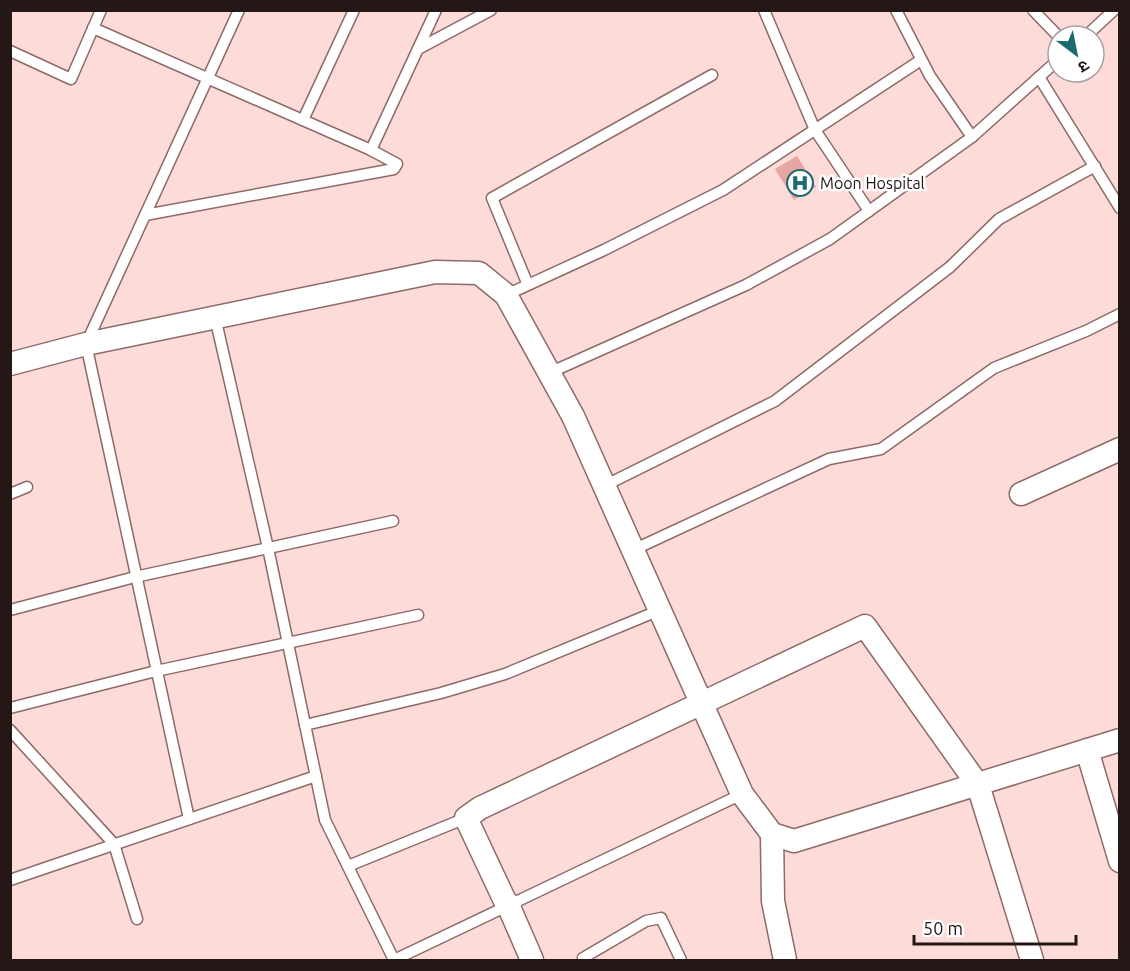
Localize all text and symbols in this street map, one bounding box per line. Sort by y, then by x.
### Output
north arrow [1046,24,1106,84]
text: उ [1075,57,1093,77]
hospital icon: Moon Hospital [785,168,815,198]
place label: Moon Hospital [820,174,925,192]
scale bar [914,908,1076,946]
text: 50 m [923,918,963,938]

